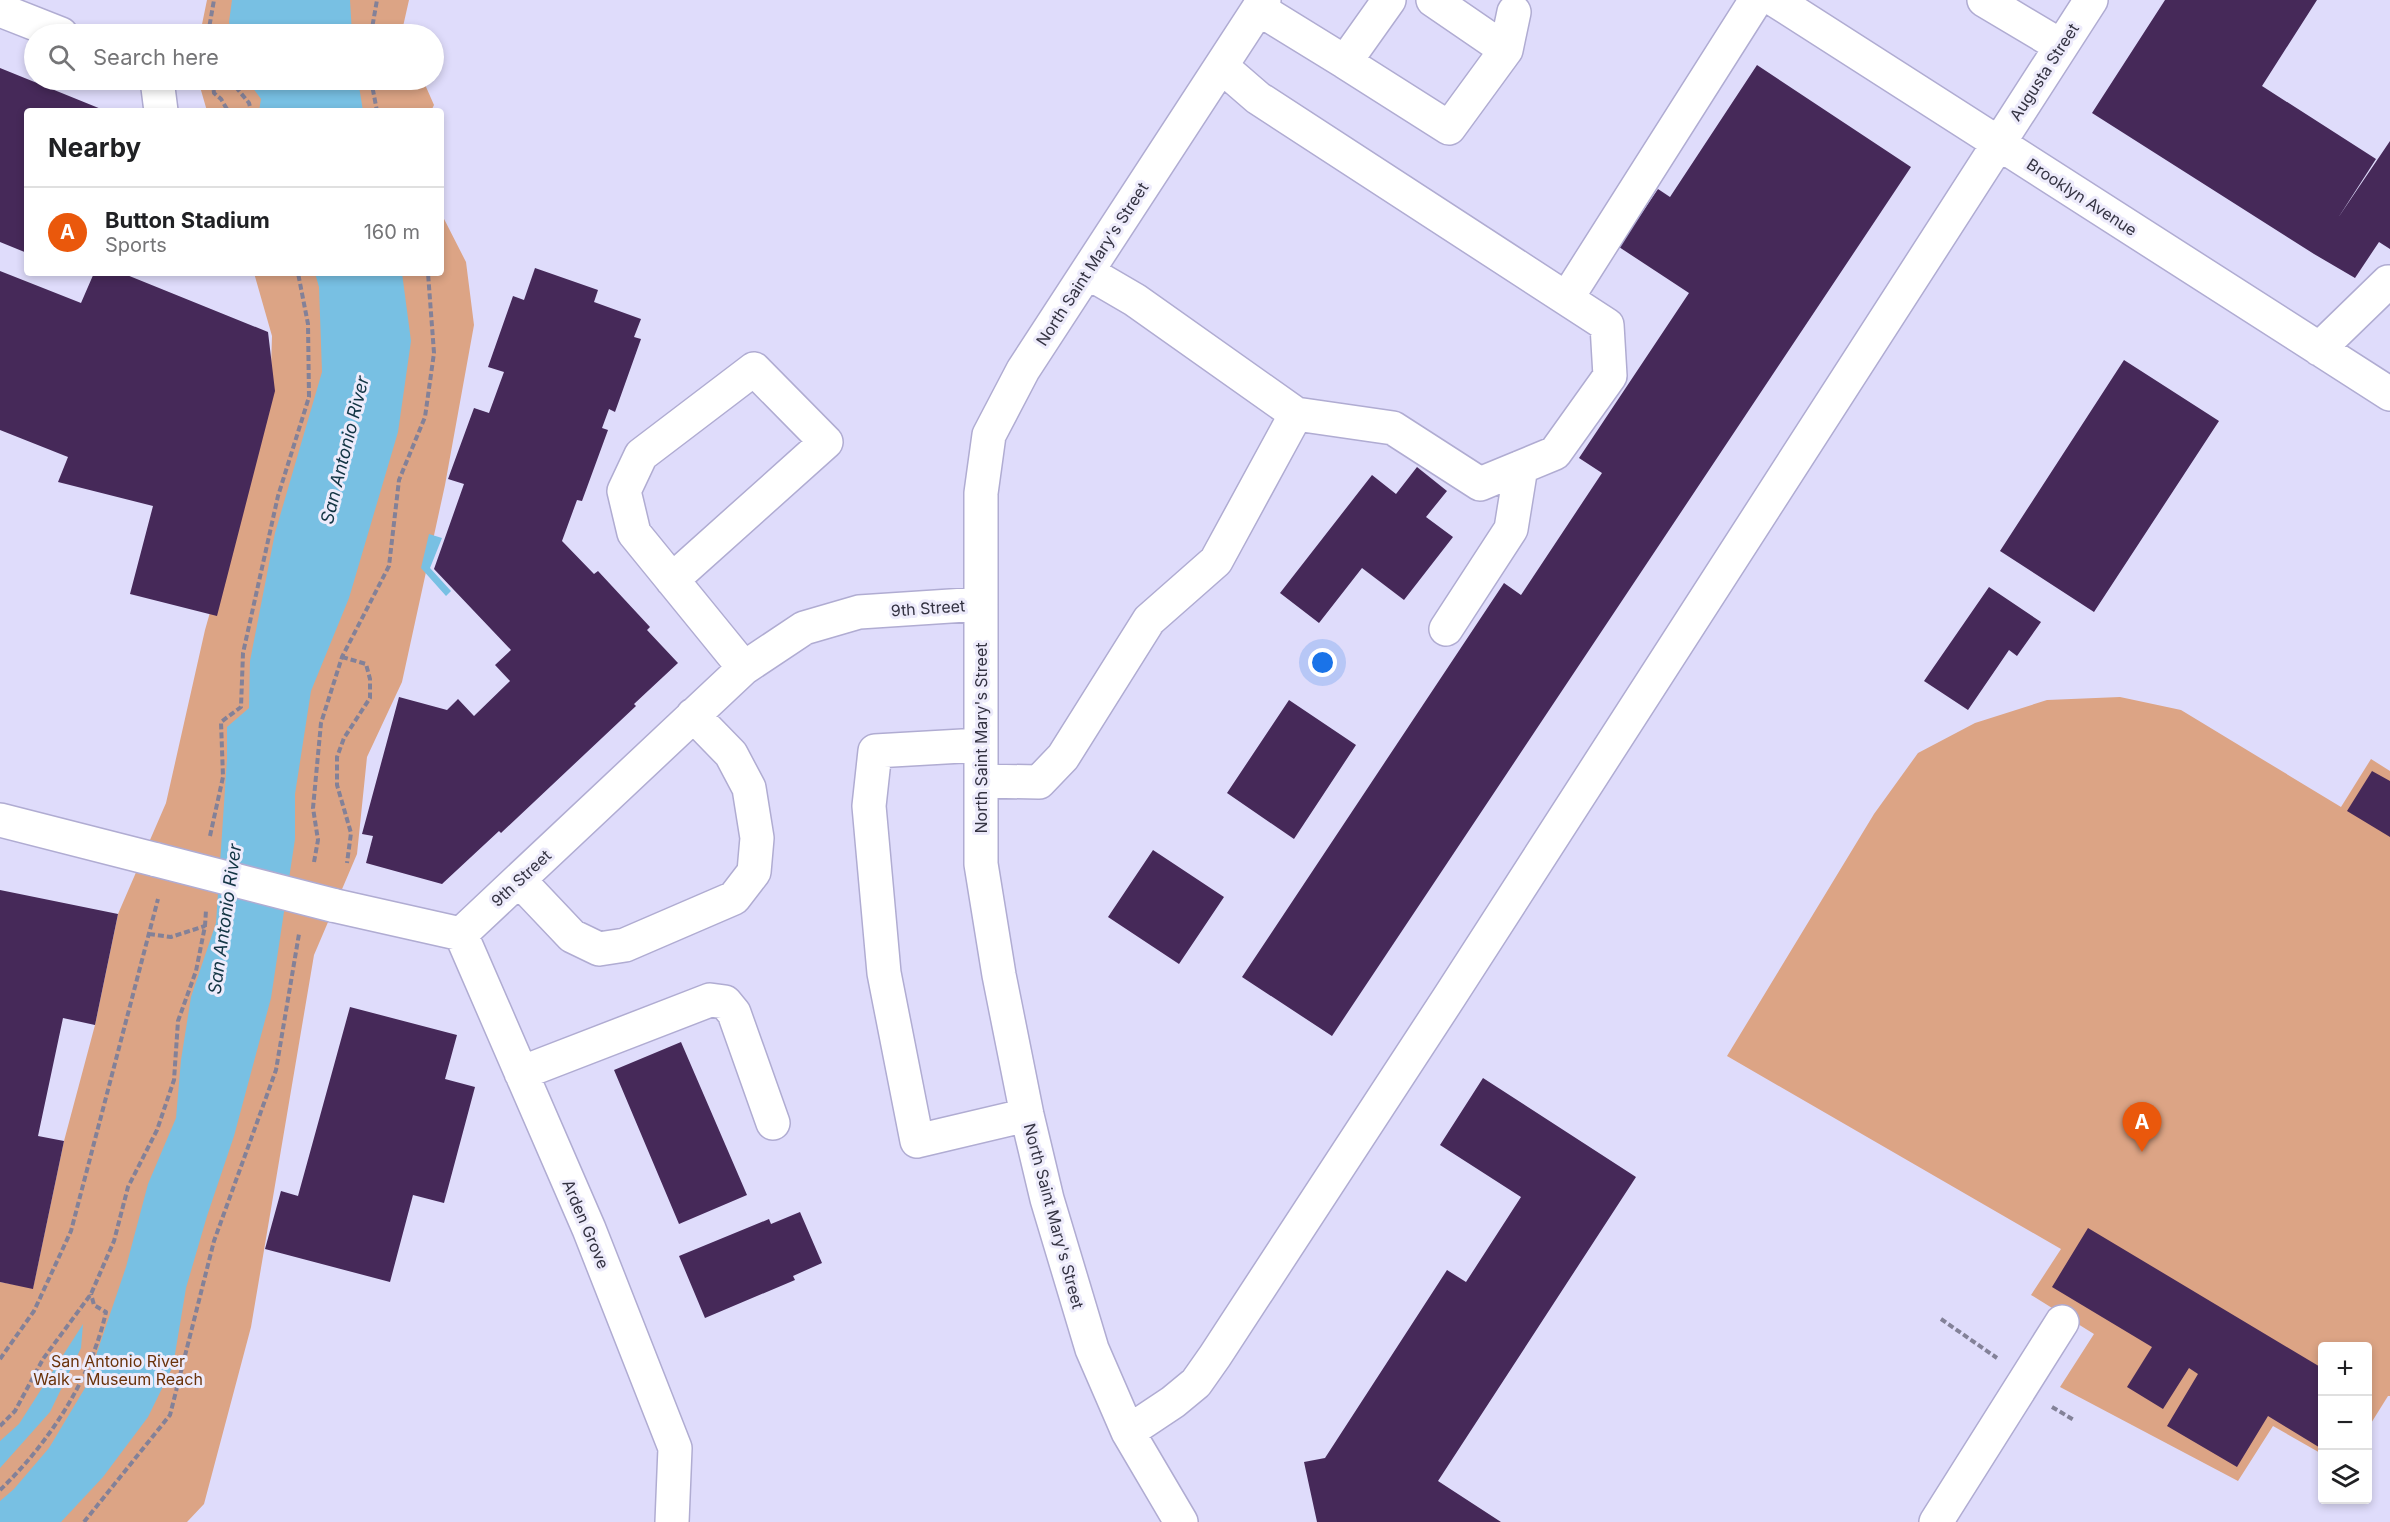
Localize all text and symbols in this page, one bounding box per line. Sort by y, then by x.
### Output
street label: Augusta Street [2005,20,2083,124]
search box [24,24,444,90]
icon: search [45,41,78,74]
text: Search here [93,44,219,70]
text: Nearby [48,132,141,163]
street label: Brooklyn Avenue [2023,154,2141,240]
street label: North Saint Mary's Street [1032,178,1152,350]
text: Button Stadium [105,207,270,233]
text: A [60,220,75,244]
text: 160 m [364,220,420,244]
text: Sports [105,233,167,257]
water label: San Antonio River [316,373,373,526]
street label: 9th Street [890,595,966,621]
street label: North Saint Mary's Street [971,642,991,834]
your location [1308,648,1337,677]
water label: San Antonio River [204,841,246,995]
street label: 9th Street [487,845,555,911]
pin: A [2122,1102,2162,1152]
street label: North Saint Mary's Street [1020,1121,1088,1311]
street label: Arden Grove [558,1176,614,1272]
map controls [2318,1342,2372,1504]
button: + [2318,1342,2372,1396]
park label: San Antonio River Walk - Museum Reach [33,1351,203,1389]
button: − [2318,1396,2372,1450]
button: layers [2318,1450,2372,1504]

